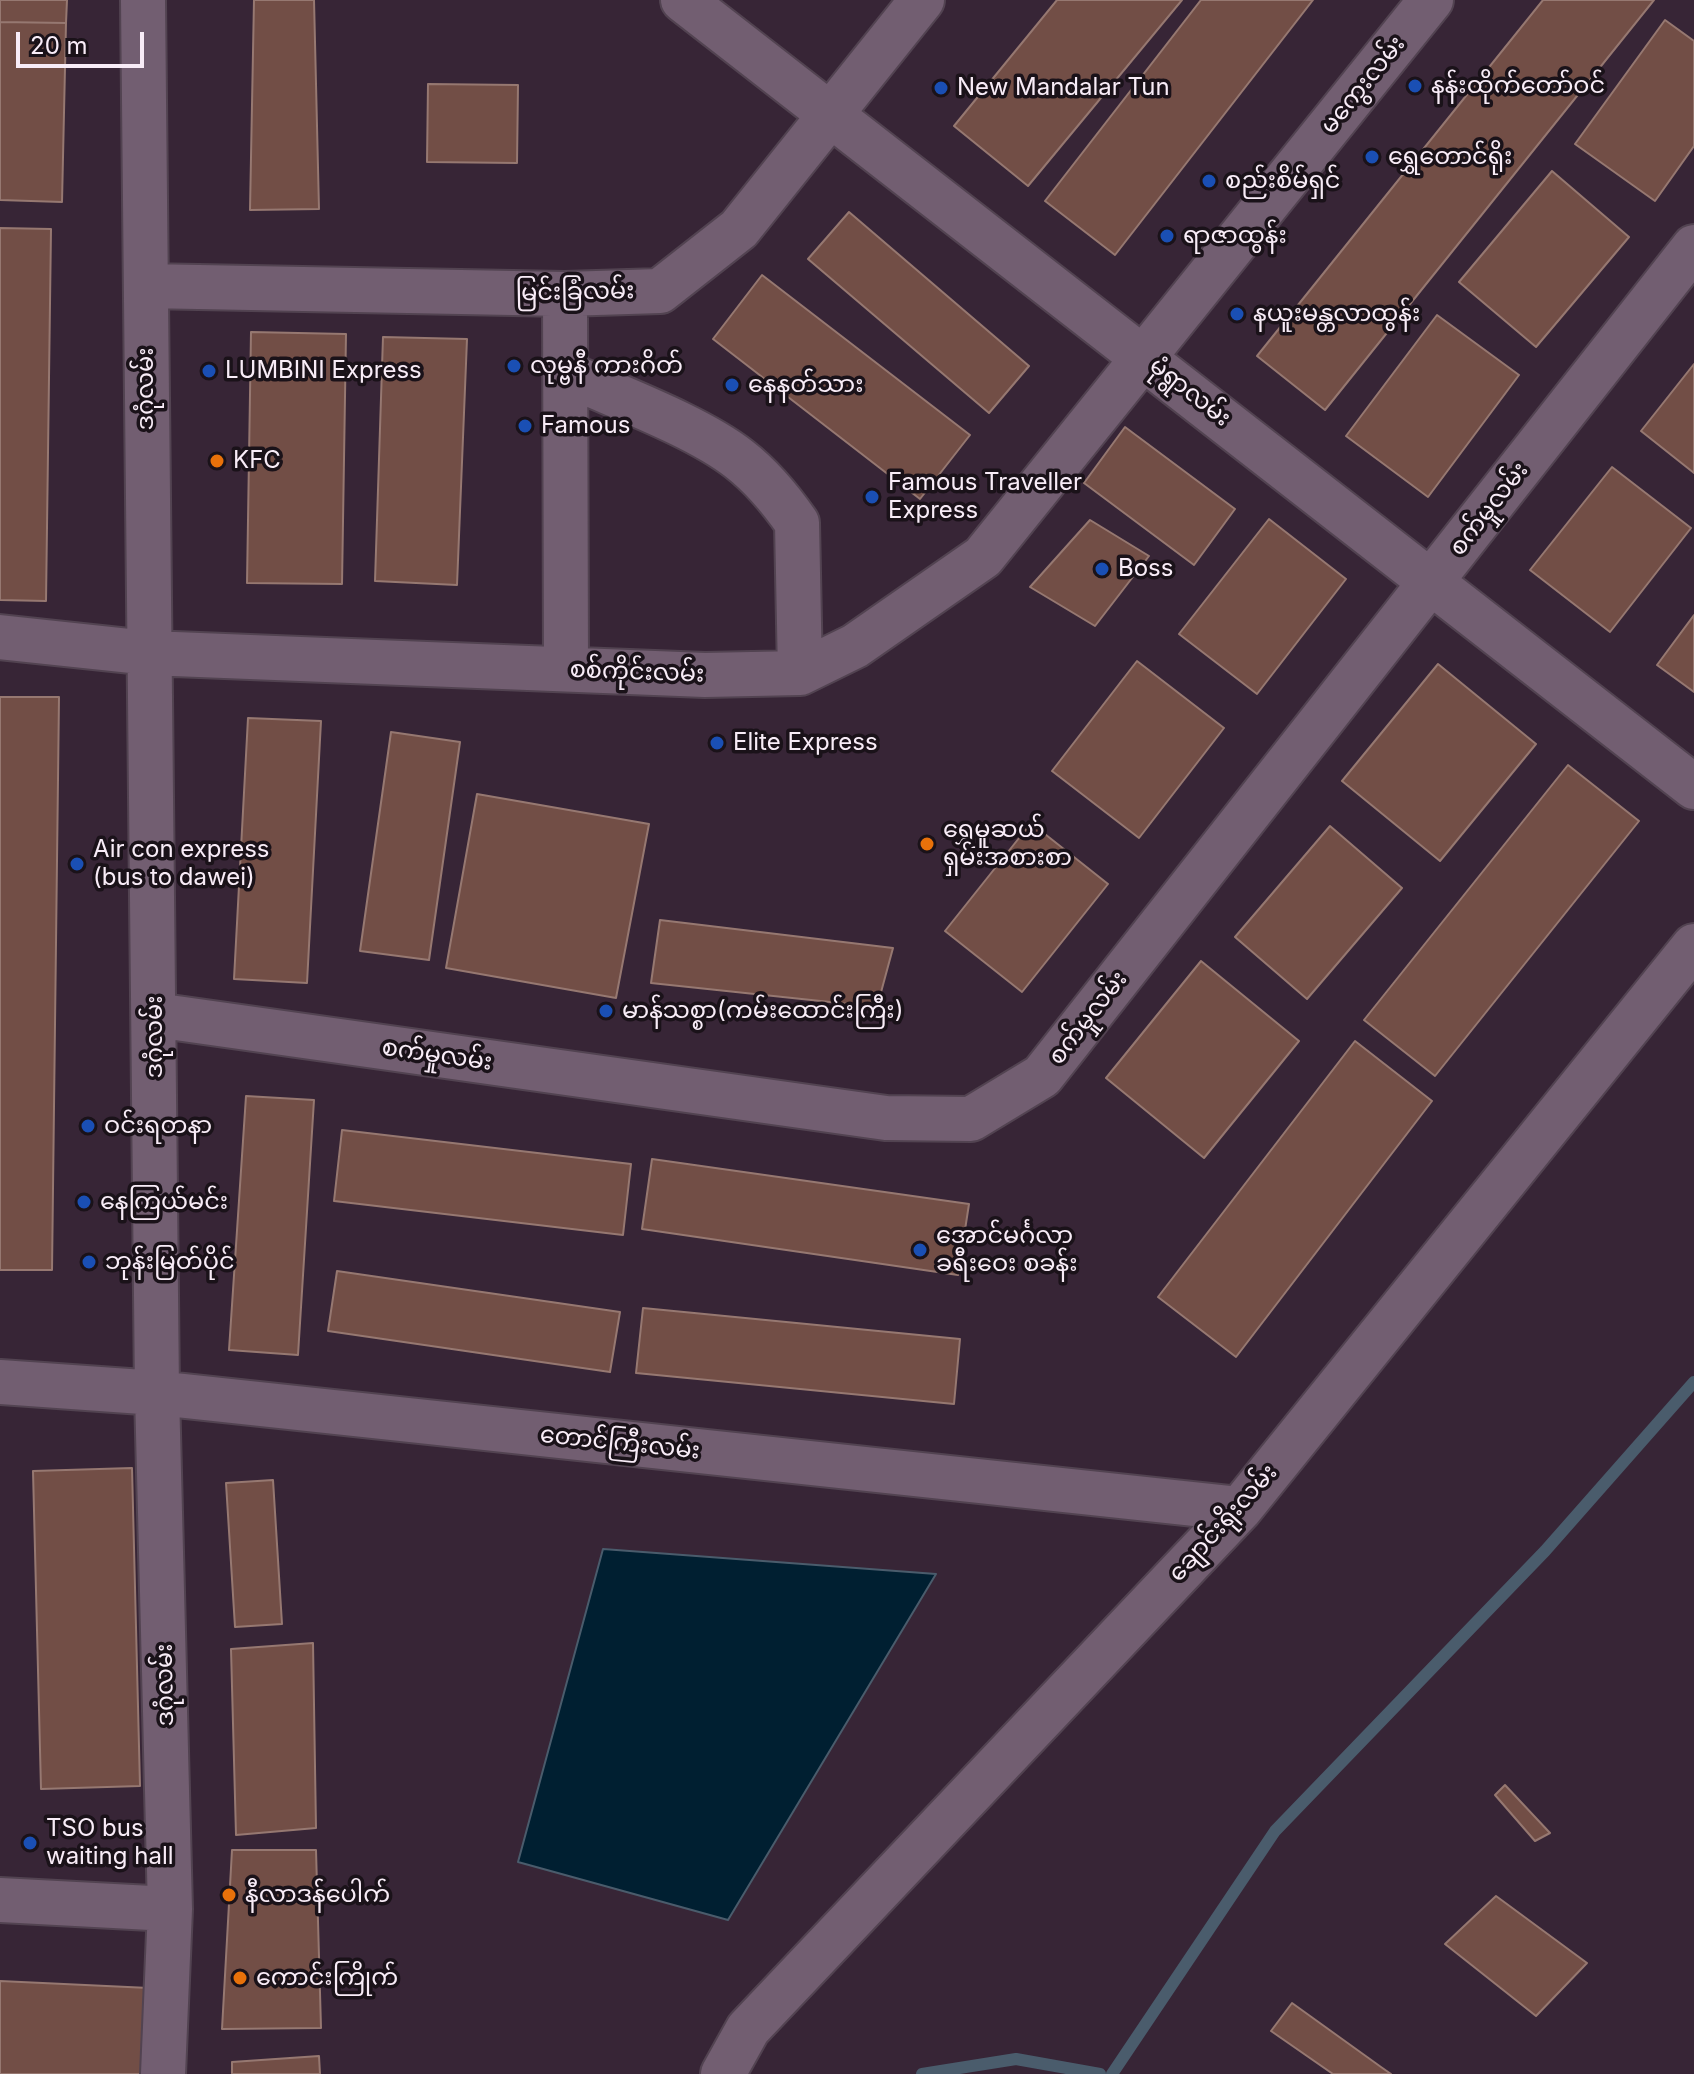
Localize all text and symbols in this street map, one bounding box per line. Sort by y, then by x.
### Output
scale bar [20,16,148,66]
street label: မကွေးလမ်း [1315,30,1411,140]
text: 20 m [30,31,88,60]
place label: နန်းထိုက်တော်ဝင် [1431,72,1605,100]
place label: New Mandalar Tun [957,74,1170,102]
marker: နန်းထိုက်တော်ဝင် [1406,77,1424,95]
marker: New Mandalar Tun [932,79,950,97]
place label: ရွှေတောင်ရိုး [1388,143,1512,171]
marker: ရွှေတောင်ရိုး [1363,148,1381,166]
place label: စည်းစိမ်ရှင် [1225,167,1340,195]
marker: စည်းစိမ်ရှင် [1200,172,1218,190]
place label: ရာဇာထွန်း [1183,222,1287,250]
marker: ရာဇာထွန်း [1158,227,1176,245]
street label: မြင်းခြံလမ်း [515,277,635,307]
place label: နယူးမန္တလာထွန်း [1253,300,1420,328]
marker: နယူးမန္တလာထွန်း [1228,305,1246,323]
street label: ဒဂုံလမ်း [132,348,160,430]
street label: မုံရွာလမ်း [1144,351,1236,433]
place label: လုမ္ဗနီ ကားဂိတ် [530,352,683,380]
place label: LUMBINI Express [225,357,422,385]
marker: လုမ္ဗနီ ကားဂိတ် [505,357,523,375]
marker: LUMBINI Express [200,362,218,380]
place label: နေနတ်သား [748,371,863,399]
marker: နေနတ်သား [723,376,741,394]
place label: Famous [541,412,630,440]
marker: Famous [516,417,534,435]
place label: KFC [233,447,281,475]
marker: KFC [208,452,226,470]
street label: စက်မှုလမ်း [1444,456,1534,562]
place label: Famous Traveller Express [888,469,1082,525]
marker: Famous Traveller Express [863,488,881,506]
place label: Boss [1118,555,1173,583]
marker: Boss [1093,560,1111,578]
street label: စစ်ကိုင်းလမ်း [569,655,705,689]
place label: Elite Express [733,729,878,757]
marker: Elite Express [708,734,726,752]
place label: ရွှေမူဆယ် ရှမ်းအစားစာ [943,816,1072,872]
marker: ရွှေမူဆယ် ရှမ်းအစားစာ [918,835,936,853]
place label: Air con express (bus to dawei) [93,836,270,892]
marker: Air con express (bus to dawei) [68,855,86,873]
street label: စက်မှုလမ်း [1043,965,1133,1071]
street label: ဒဂုံလမ်း [141,996,169,1078]
place label: မာန်သစ္စာ(ကမ်းထောင်းကြီး) [622,997,903,1025]
marker: မာန်သစ္စာ(ကမ်းထောင်းကြီး) [597,1002,615,1020]
street label: စက်မှုလမ်း [380,1033,494,1077]
place label: ဝင်းရတနာ [104,1112,212,1140]
marker: ဝင်းရတနာ [79,1117,97,1135]
place label: နေကြယ်မင်း [100,1188,228,1216]
marker: နေကြယ်မင်း [75,1193,93,1211]
place label: အောင်မင်္ဂလာ ခရီးဝေး စခန်း [936,1222,1078,1278]
marker: အောင်မင်္ဂလာ ခရီးဝေး စခန်း [911,1241,929,1259]
place label: ဘုန်းမြတ်ပိုင် [105,1248,234,1276]
marker: ဘုန်းမြတ်ပိုင် [80,1253,98,1271]
street label: တောင်ကြီးလမ်း [539,1420,701,1466]
street label: ချောင်းရိုးလမ်း [1163,1458,1283,1588]
street label: ဒဂုံလမ်း [150,1643,180,1727]
place label: TSO bus waiting hall [46,1815,174,1871]
marker: TSO bus waiting hall [21,1834,39,1852]
place label: နီလာဒန်ပေါက် [245,1881,390,1909]
marker: နီလာဒန်ပေါက် [220,1886,238,1904]
place label: ကောင်းကြိုက် [256,1964,398,1992]
marker: ကောင်းကြိုက် [231,1969,249,1987]

